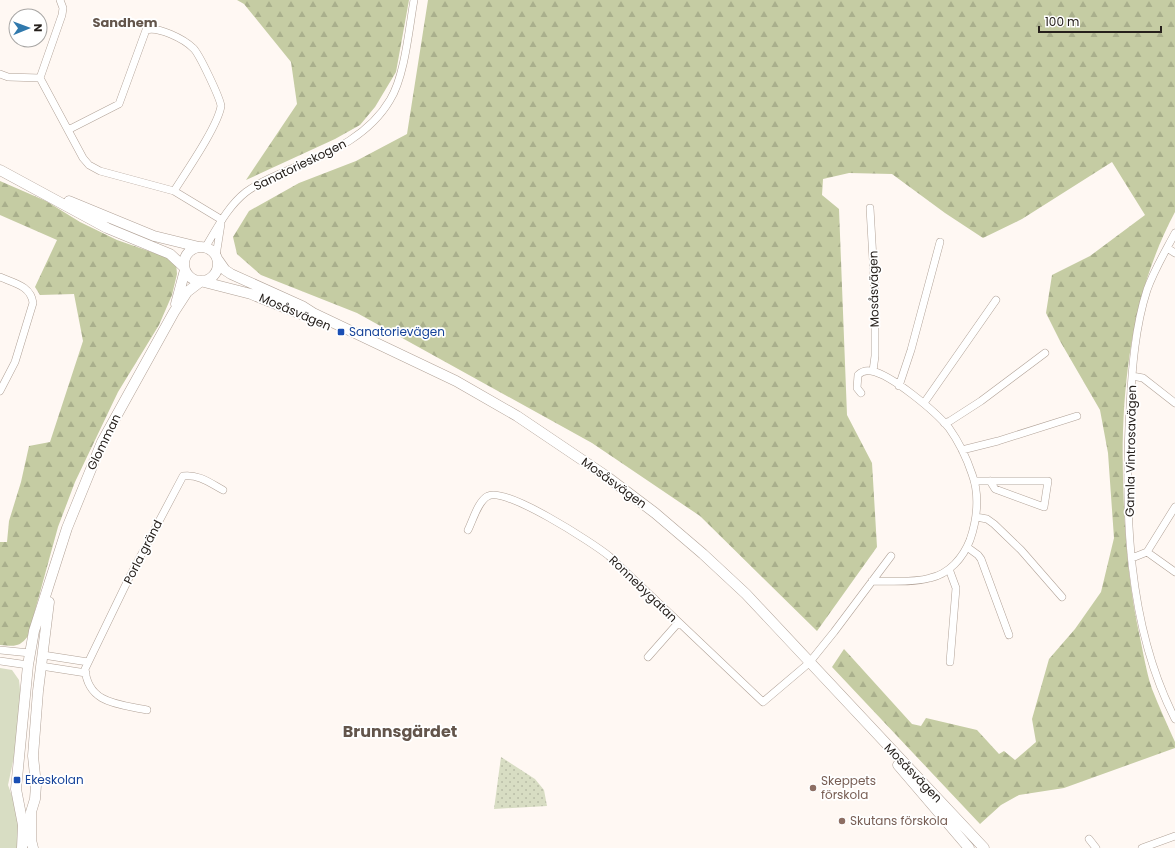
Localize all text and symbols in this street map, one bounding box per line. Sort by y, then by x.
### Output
north arrow [8,8,48,48]
scale bar [1039,8,1161,34]
district label: Sandhem [93,13,158,32]
text: 100 m [1045,13,1079,30]
text: N [30,24,46,32]
street label: Sanatorieskogen [251,135,349,194]
street label: Mosåsvägen [864,250,883,328]
street label: Mosåsvägen [257,289,334,334]
place label: Sanatorievägen [349,323,445,340]
marker: Sanatorievägen [336,327,346,337]
street label: Gamla Vintrosavägen [1121,385,1140,517]
street label: Glomman [83,411,124,473]
street label: Mosåsvägen [578,453,650,512]
street label: Porla gränd [119,517,166,587]
street label: Ronnebygatan [605,552,681,626]
district label: Brunnsgärdet [343,720,457,743]
street label: Mosåsvägen [881,739,946,806]
place label: Ekeskolan [25,771,84,788]
place label: Skeppets förskola [821,772,876,803]
marker: Ekeskolan [12,775,22,785]
marker: Skeppets förskola [808,783,818,793]
place label: Skutans förskola [850,812,948,829]
marker: Skutans förskola [837,816,847,826]

